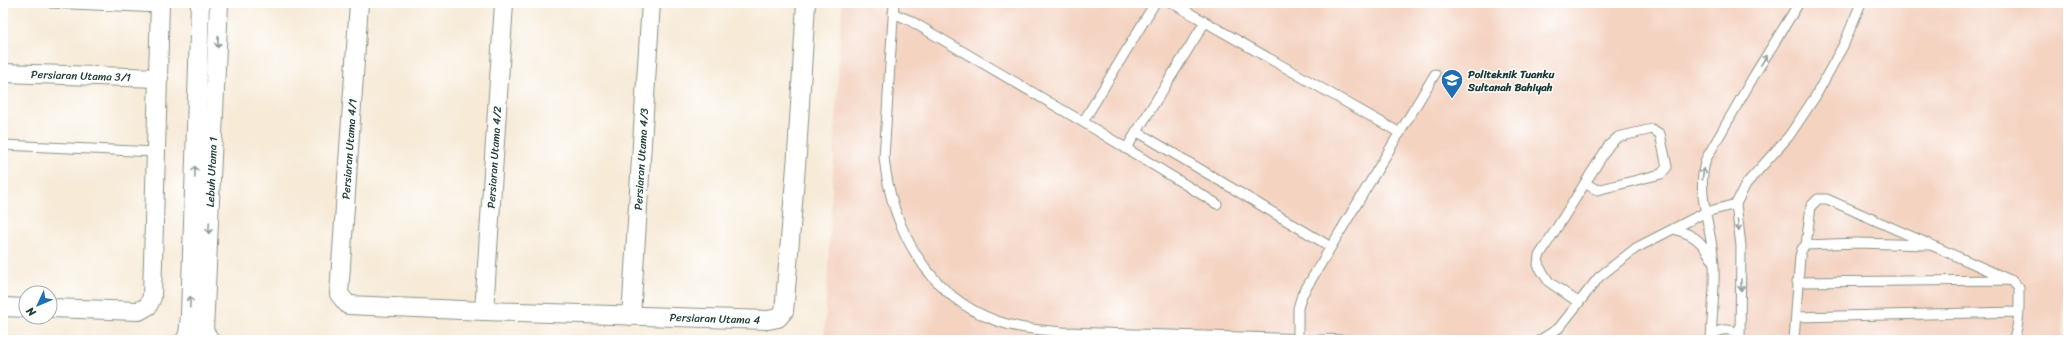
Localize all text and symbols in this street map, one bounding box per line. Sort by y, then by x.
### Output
one-way arrow [214,35,222,48]
one-way arrow [1759,54,1768,65]
street label: Persiaran Utama 3/1 [31,65,132,87]
place label: Politeknik Tuanku Sultanah Bahiyah [1467,65,1555,97]
school or university icon: Politeknik Tuanku Sultanah Bahiyah [1439,67,1465,100]
street label: Persiaran Utama 4/1 [337,98,363,200]
street label: Persiaran Utama 4/2 [482,105,507,209]
street label: Persiaran Utama 4/3 [629,108,654,211]
street label: Lebuh Utama 1 [201,136,223,208]
one-way arrow [191,166,198,179]
one-way arrow [1700,168,1707,181]
one-way arrow [1735,218,1742,231]
one-way arrow [206,221,213,234]
one-way arrow [1737,278,1745,291]
north arrow [18,285,58,325]
one-way arrow [187,296,194,309]
text: N [21,302,41,322]
street label: Persiaran Utama 4 [669,308,761,330]

